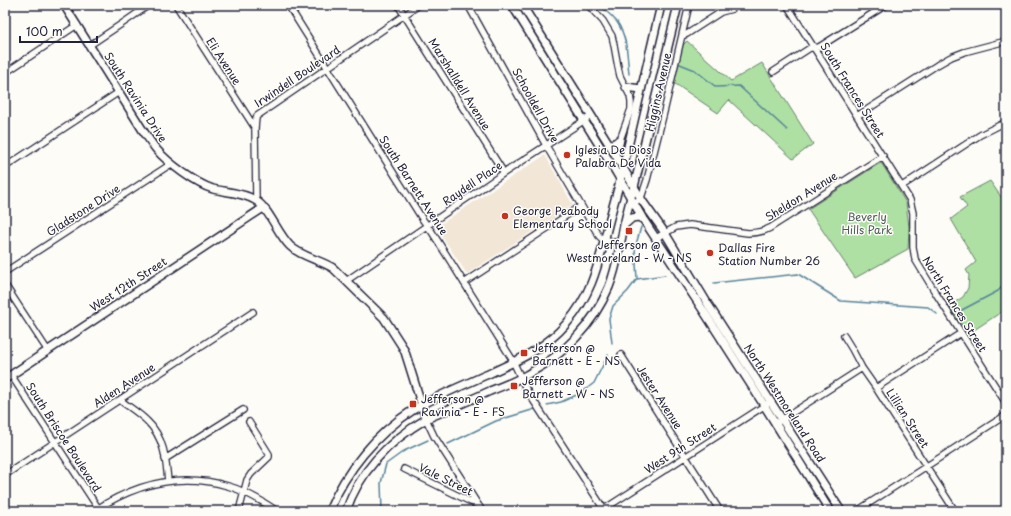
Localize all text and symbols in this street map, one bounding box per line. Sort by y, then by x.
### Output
scale bar [20,18,97,44]
text: 100 m [26,22,63,40]
street label: Eli Avenue [202,34,246,88]
street label: Marshalldell Avenue [425,35,495,133]
street label: South Frances Street [817,39,890,141]
street label: Irwindell Boulevard [251,41,344,111]
street label: South Ravinia Drive [100,49,172,146]
street label: Higgins Avenue [641,51,675,133]
street label: Schooldell Drive [508,64,564,146]
street label: South Barnett Avenue [375,132,453,239]
place label: Iglesia De Dios Palabra De Vida [575,141,661,171]
marker: Iglesia De Dios Palabra De Vida [562,150,572,160]
street label: Raydell Place [439,157,505,209]
street label: Sheldon Avenue [762,167,840,225]
street label: Gladstone Drive [43,180,123,240]
place label: George Peabody Elementary School [513,202,612,232]
park label: Beverly Hills Park [841,208,893,238]
marker: George Peabody Elementary School [500,211,510,221]
marker: Jefferson @ Westmoreland - W - NS [624,226,634,236]
place label: Jefferson @ Westmoreland - W - NS [566,236,692,266]
place label: Dallas Fire Station Number 26 [718,239,820,269]
marker: Dallas Fire Station Number 26 [705,248,715,258]
street label: West 12th Street [86,252,170,315]
street label: North Frances Street [919,253,992,356]
place label: Jefferson @ Barnett - E - NS [532,339,620,369]
street label: North Westmoreland Road [740,340,830,466]
marker: Jefferson @ Barnett - E - NS [519,348,529,358]
street label: Alden Avenue [90,359,158,411]
street label: Jester Avenue [633,362,687,432]
place label: Jefferson @ Barnett - W - NS [522,372,615,402]
street label: South Briscoe Boulevard [22,379,106,495]
marker: Jefferson @ Barnett - W - NS [509,381,519,391]
street label: Lillian Street [882,385,934,452]
place label: Jefferson @ Ravinia - E - FS [421,390,505,420]
marker: Jefferson @ Ravinia - E - FS [408,399,418,409]
street label: West 9th Street [641,418,720,478]
street label: Vale Street [416,459,476,500]

